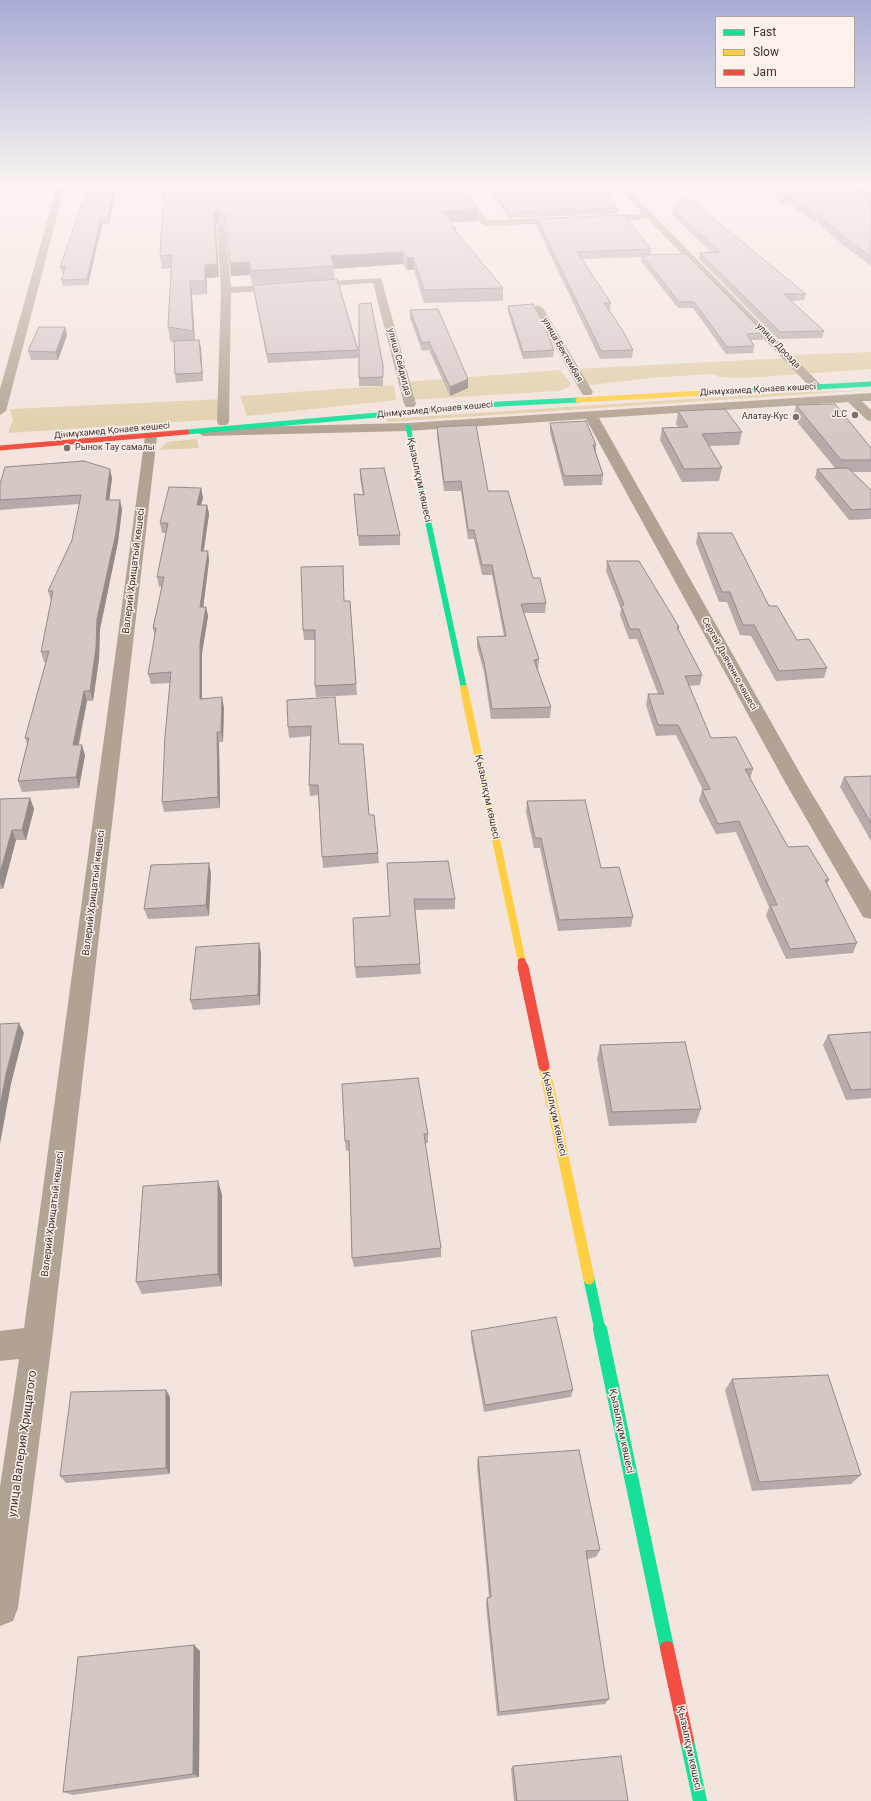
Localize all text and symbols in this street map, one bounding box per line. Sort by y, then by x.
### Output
legend [715,16,855,88]
text: Fast [753,25,776,39]
text: Slow [753,45,779,59]
text: Jam [753,65,777,79]
street label: улица Бектембая [539,316,585,384]
street label: улица Дрозда [754,321,802,371]
street label: улица Сейдилда [385,327,413,397]
street label: Дінмұхамед Қонаев көшесі [700,382,816,398]
street label: Дінмұхамед Қонаев көшесі [377,400,493,420]
place label: JLC [832,410,847,420]
marker: JLC [850,410,860,420]
place label: Алатау-Кус [742,412,788,422]
marker: Алатау-Кус [791,412,801,422]
street label: Дінмұхамед Қонаев көшесі [54,421,170,441]
street label: Қызылқұм көшесі [404,437,434,523]
marker: Рынок Тау самалы [62,443,72,453]
place label: Рынок Тау самалы [75,443,155,453]
street label: Валерий Хрищатый көшесі [120,507,148,635]
street label: Сергей Дьяченко көшесі [699,616,759,712]
street label: Қызылқұм көшесі [472,754,502,840]
street label: Валерий Хрищатый көшесі [80,829,108,957]
street label: Қызылқұм көшесі [539,1071,569,1157]
street label: Валерий Хрищатый көшесі [39,1150,67,1278]
street label: улица Валерия Хрищатого [6,1370,40,1518]
street label: Қызылқұм көшесі [606,1388,636,1474]
street label: Қызылқұм көшесі [674,1705,704,1791]

